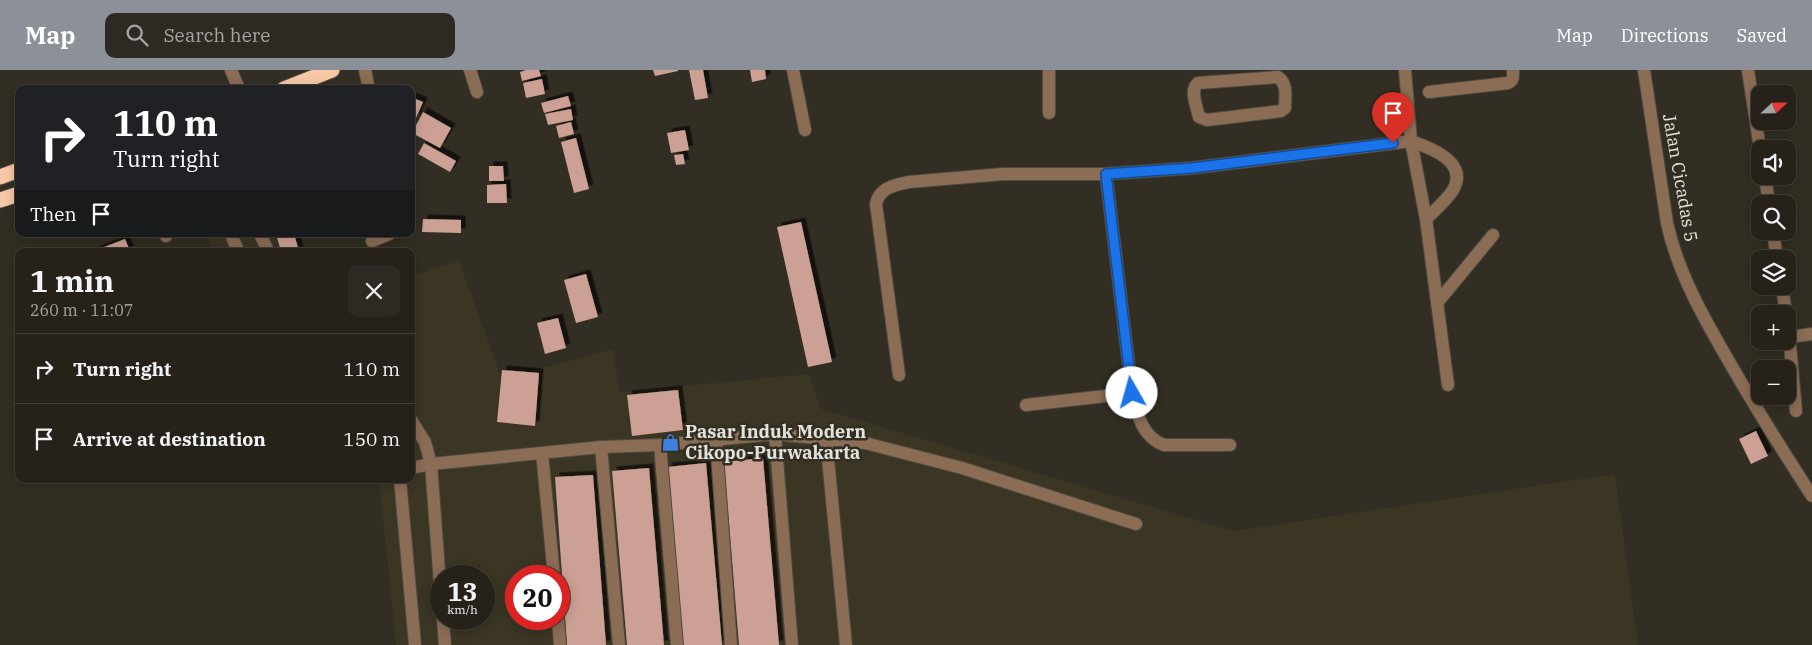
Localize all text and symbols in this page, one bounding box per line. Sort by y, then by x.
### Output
search box [105,13,455,58]
text: Map [25,19,75,51]
icon: search [123,21,151,49]
text: Search here [163,23,270,47]
text: Map [1556,24,1593,47]
text: Directions [1621,24,1709,47]
text: Saved [1737,24,1787,47]
north arrow [1751,85,1796,130]
map controls [1751,85,1796,405]
pin [1372,92,1414,143]
icon: arrive [1379,99,1407,127]
text: 110 m [113,100,218,146]
icon: right [30,105,95,170]
street label: Jalan Cicadas 5 [1658,112,1703,244]
button: sound [1751,140,1796,185]
text: Turn right [113,144,220,173]
button: search [1751,195,1796,240]
icon: arrive [87,200,115,228]
text: Then [30,202,77,226]
button: layers [1751,250,1796,295]
text: 1 min [30,261,114,300]
button: close [348,265,400,317]
text: 260 m · 11:07 [30,300,133,320]
button: + [1751,305,1796,350]
icon: right [30,355,58,383]
text: Turn right [73,357,171,381]
text: 110 m [343,357,400,381]
button: − [1751,360,1796,405]
position arrow [1105,366,1157,418]
place label: Pasar Induk Modern Cikopo-Purwakarta [685,420,866,464]
icon: arrive [30,425,58,453]
text: Arrive at destination [73,427,266,451]
text: 150 m [343,427,400,451]
shop icon: Pasar Induk Modern Cikopo-Purwakarta [661,432,681,452]
speed limit sign: 20 [505,565,570,630]
text: 13 [447,575,478,608]
text: km/h [447,602,478,617]

